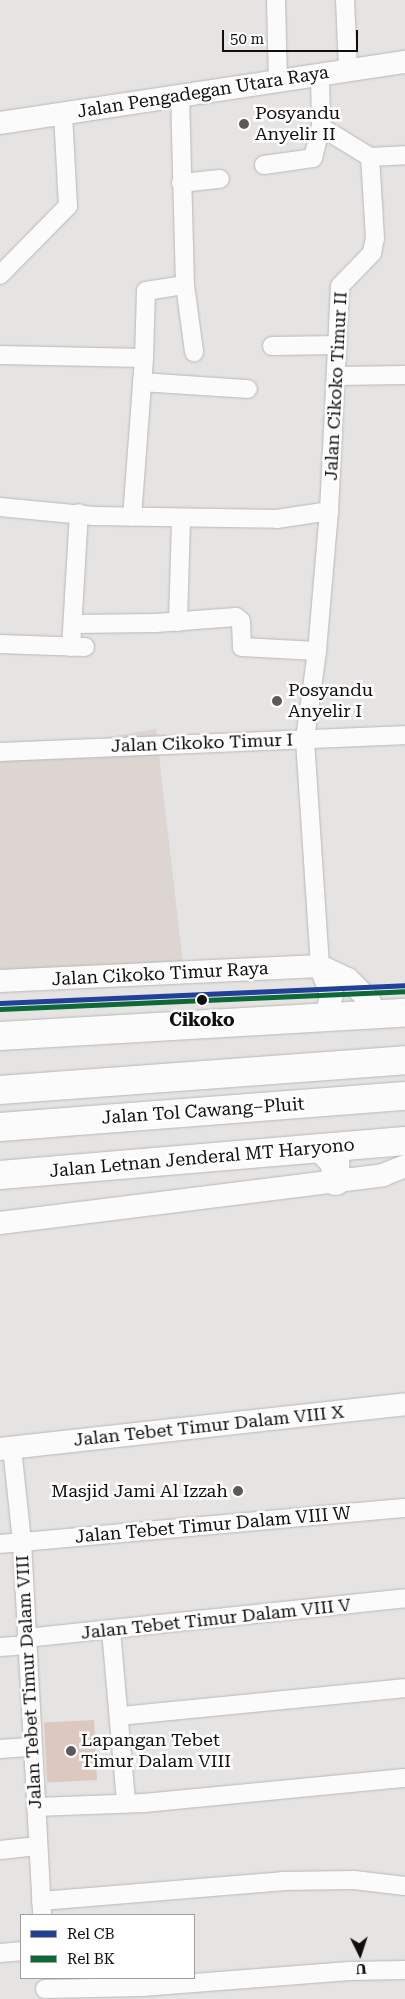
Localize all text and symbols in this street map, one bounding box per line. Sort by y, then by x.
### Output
scale bar [225,20,361,52]
text: 50 m [230,30,264,48]
street label: Jalan Pengadegan Utara Raya [76,61,330,123]
place label: Posyandu Anyelir II [255,103,340,146]
marker: Posyandu Anyelir II [237,117,251,131]
street label: Jalan Cikoko Timur II [320,291,352,481]
place label: Posyandu Anyelir I [288,680,373,722]
marker: Posyandu Anyelir I [270,694,284,708]
street label: Jalan Cikoko Timur I [111,729,293,757]
street label: Jalan Cikoko Timur Raya [51,958,269,990]
marker: Cikoko [195,993,209,1007]
place label: Cikoko [169,1009,235,1031]
street label: Jalan Tol Cawang–Pluit [101,1093,305,1129]
street label: Jalan Letnan Jenderal MT Haryono [48,1134,356,1182]
street label: Jalan Tebet Timur Dalam VIII X [73,1401,345,1451]
place label: Masjid Jami Al Izzah [51,1480,228,1502]
marker: Masjid Jami Al Izzah [232,1485,244,1497]
street label: Jalan Tebet Timur Dalam VIII W [74,1502,352,1548]
street label: Jalan Tebet Timur Dalam VIII [12,1554,46,1810]
street label: Jalan Tebet Timur Dalam VIII V [80,1594,352,1644]
place label: Lapangan Tebet Timur Dalam VIII [81,1730,231,1772]
marker: Lapangan Tebet Timur Dalam VIII [65,1745,77,1757]
legend [20,1914,195,1979]
text: Rel CB [67,1925,115,1943]
north arrow [335,1929,385,1979]
text: Rel BK [67,1950,115,1968]
text: U [355,1961,367,1977]

